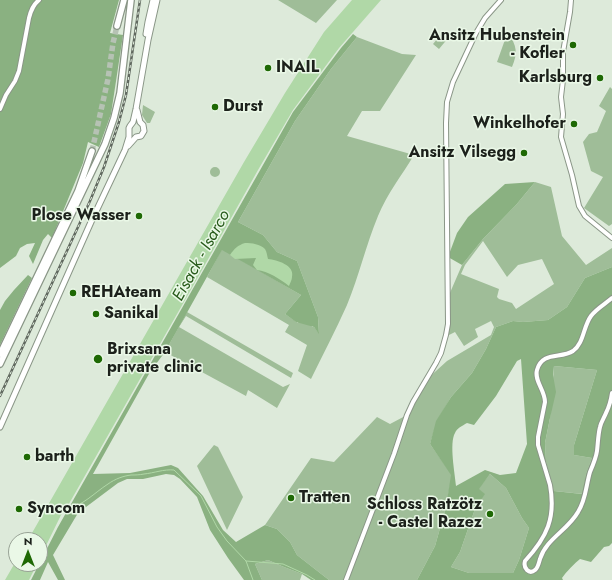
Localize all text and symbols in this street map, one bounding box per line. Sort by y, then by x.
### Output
place label: Ansitz Hubenstein - Kofler [429,26,565,64]
marker: Ansitz Hubenstein - Kofler [568,40,578,50]
place label: INAIL [276,58,319,78]
marker: INAIL [263,63,273,73]
place label: Karlsburg [519,68,592,88]
marker: Karlsburg [595,73,605,83]
place label: Durst [223,97,263,117]
marker: Durst [210,102,220,112]
place label: Winkelhofer [473,114,566,134]
marker: Winkelhofer [569,119,579,129]
place label: Ansitz Vilsegg [409,143,516,163]
marker: Ansitz Vilsegg [519,148,529,158]
place label: Plose Wasser [32,206,131,226]
water label: Eisack - Isarco [169,207,235,305]
marker: Plose Wasser [134,211,144,221]
place label: REHAteam [81,283,161,303]
marker: REHAteam [68,288,78,298]
place label: Sanikal [104,304,158,324]
marker: Sanikal [91,309,101,319]
place label: Brixsana private clinic [107,340,202,378]
marker: Brixsana private clinic [92,353,104,365]
place label: barth [35,447,74,467]
marker: barth [22,452,32,462]
place label: Tratten [299,488,350,508]
marker: Tratten [286,493,296,503]
place label: Schloss Ratzötz - Castel Razez [367,495,482,533]
place label: Syncom [27,499,85,519]
marker: Syncom [14,504,24,514]
marker: Schloss Ratzötz - Castel Razez [485,509,495,519]
north arrow [8,532,48,572]
text: N [24,533,32,549]

